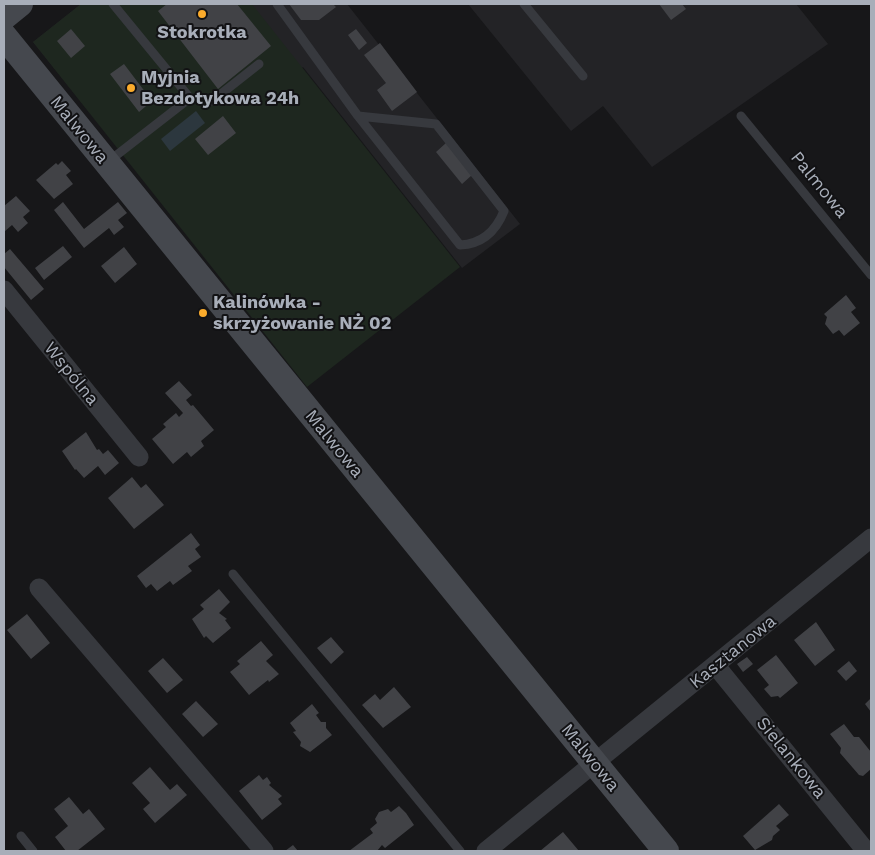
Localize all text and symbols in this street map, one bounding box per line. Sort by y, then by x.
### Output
marker: Stokrotka [196,8,208,20]
place label: Stokrotka [157,22,247,44]
place label: Myjnia Bezdotykowa 24h [141,67,299,110]
marker: Myjnia Bezdotykowa 24h [125,82,137,94]
street label: Malwowa [45,92,113,168]
street label: Palmowa [786,147,852,223]
place label: Kalinówka - skrzyżowanie NŻ 02 [213,292,391,334]
marker: Kalinówka - skrzyżowanie NŻ 02 [197,307,209,319]
street label: Wspólna [39,338,103,410]
street label: Malwowa [300,406,368,482]
street label: Kasztanowa [685,610,781,694]
street label: Sielankowa [751,713,831,803]
street label: Malwowa [556,720,624,796]

